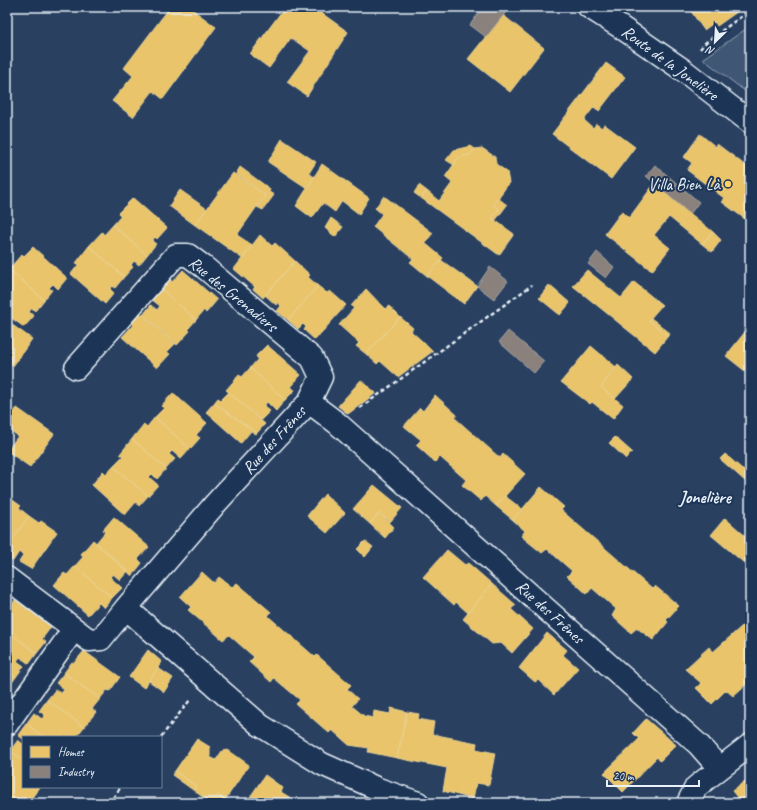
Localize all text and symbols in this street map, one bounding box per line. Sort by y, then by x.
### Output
street label: Route de la Jonelière [618,21,724,106]
north arrow [695,22,735,62]
text: N [703,42,717,59]
place label: Villa Bien Là [648,174,722,195]
marker: Villa Bien Là [723,179,733,189]
street label: Rue des Grenadiers [184,252,283,338]
street label: Rue des Frênes [238,400,311,479]
district label: Jonelière [677,486,733,508]
street label: Rue des Frênes [511,576,590,649]
legend [22,736,162,788]
text: Homes [58,744,85,760]
scale bar [607,762,699,788]
text: Industry [58,764,95,780]
text: 20 m [613,768,635,784]

